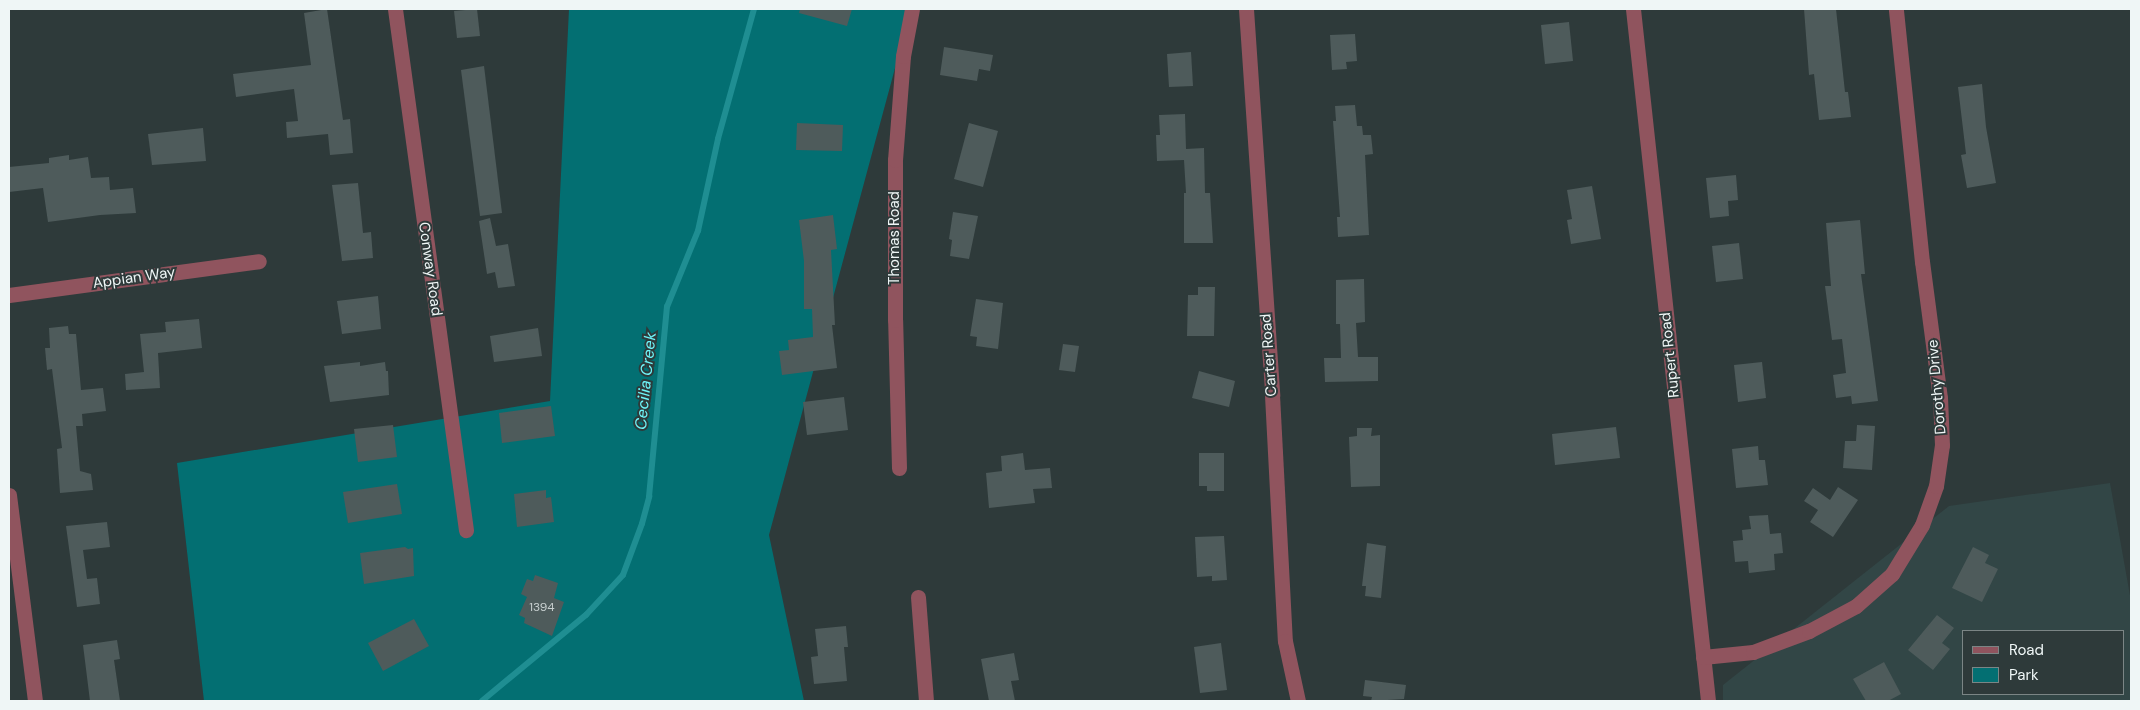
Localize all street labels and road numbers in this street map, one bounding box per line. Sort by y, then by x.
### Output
street label: Thomas Road [886,191,904,285]
street label: Conway Road [415,221,445,317]
street label: Appian Way [92,263,176,293]
street label: Rupert Road [1657,311,1683,399]
street label: Carter Road [1257,313,1281,397]
street label: Dorothy Drive [1924,339,1950,435]

